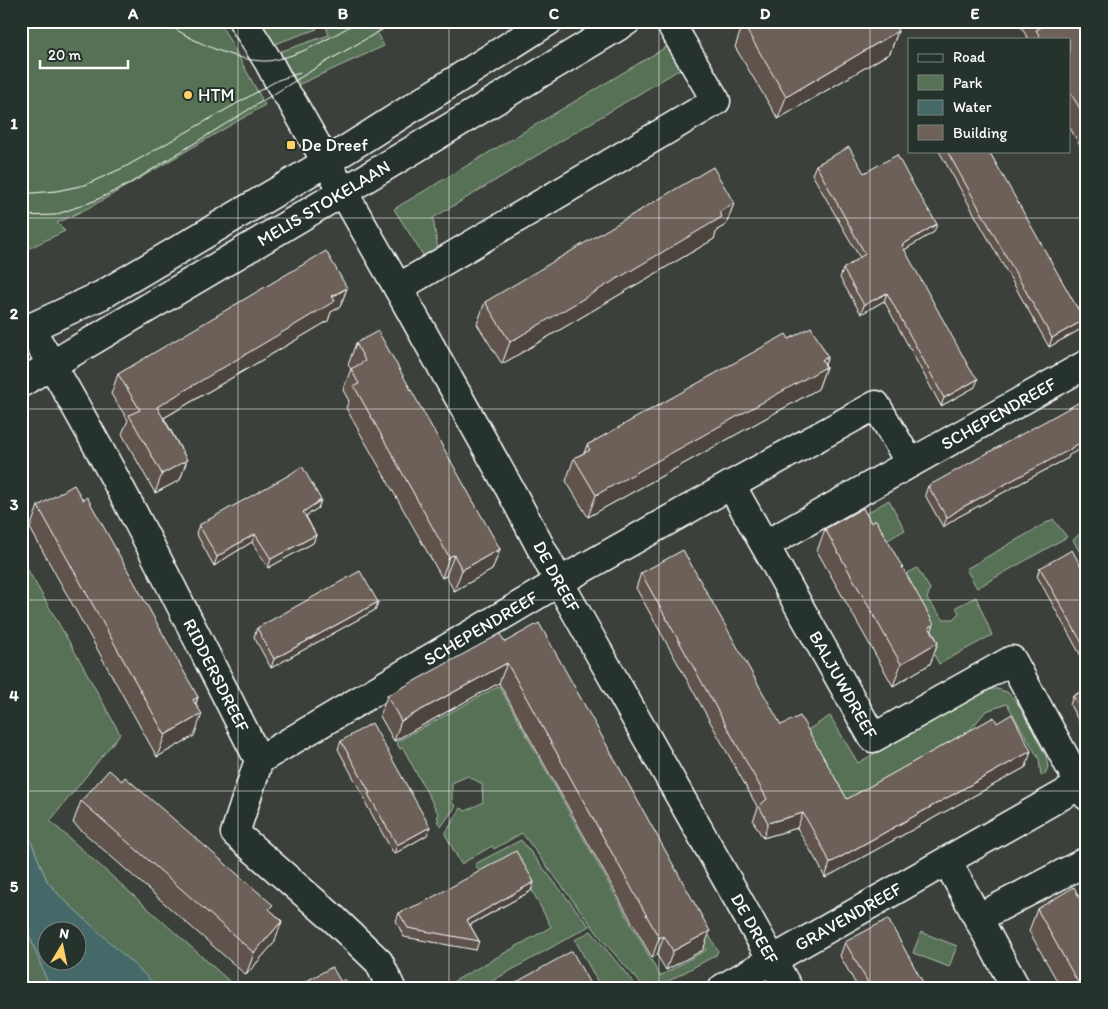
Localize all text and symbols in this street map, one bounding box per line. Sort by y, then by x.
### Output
text: A [127,4,139,23]
text: B [338,4,349,23]
text: C [549,4,560,23]
text: D [760,4,771,23]
text: E [971,4,980,23]
scale bar [40,38,128,70]
legend [908,38,1070,152]
text: 20 m [48,46,82,64]
text: Road [953,48,986,66]
text: Park [953,74,983,92]
place label: HTM [198,84,235,106]
marker: HTM [182,89,194,101]
text: Water [953,98,992,116]
text: 1 [10,114,18,133]
text: Building [953,124,1007,142]
place label: De Dreef [301,134,368,156]
marker: De Dreef [285,139,297,151]
street label: MELIS STOKELAAN [253,155,394,251]
text: 2 [10,304,19,323]
street label: SCHEPENDREEF [937,372,1061,455]
text: 3 [10,495,19,514]
street label: DE DREEF [528,537,585,617]
street label: SCHEPENDREEF [420,586,542,671]
street label: RIDDERSDREEF [178,615,254,736]
street label: BALJUWDREEF [804,627,882,743]
text: 4 [9,686,19,705]
text: 5 [10,877,19,896]
street label: GRAVENDREEF [791,877,906,956]
street label: DE DREEF [726,889,784,969]
north arrow [38,922,88,972]
text: N [58,924,70,943]

